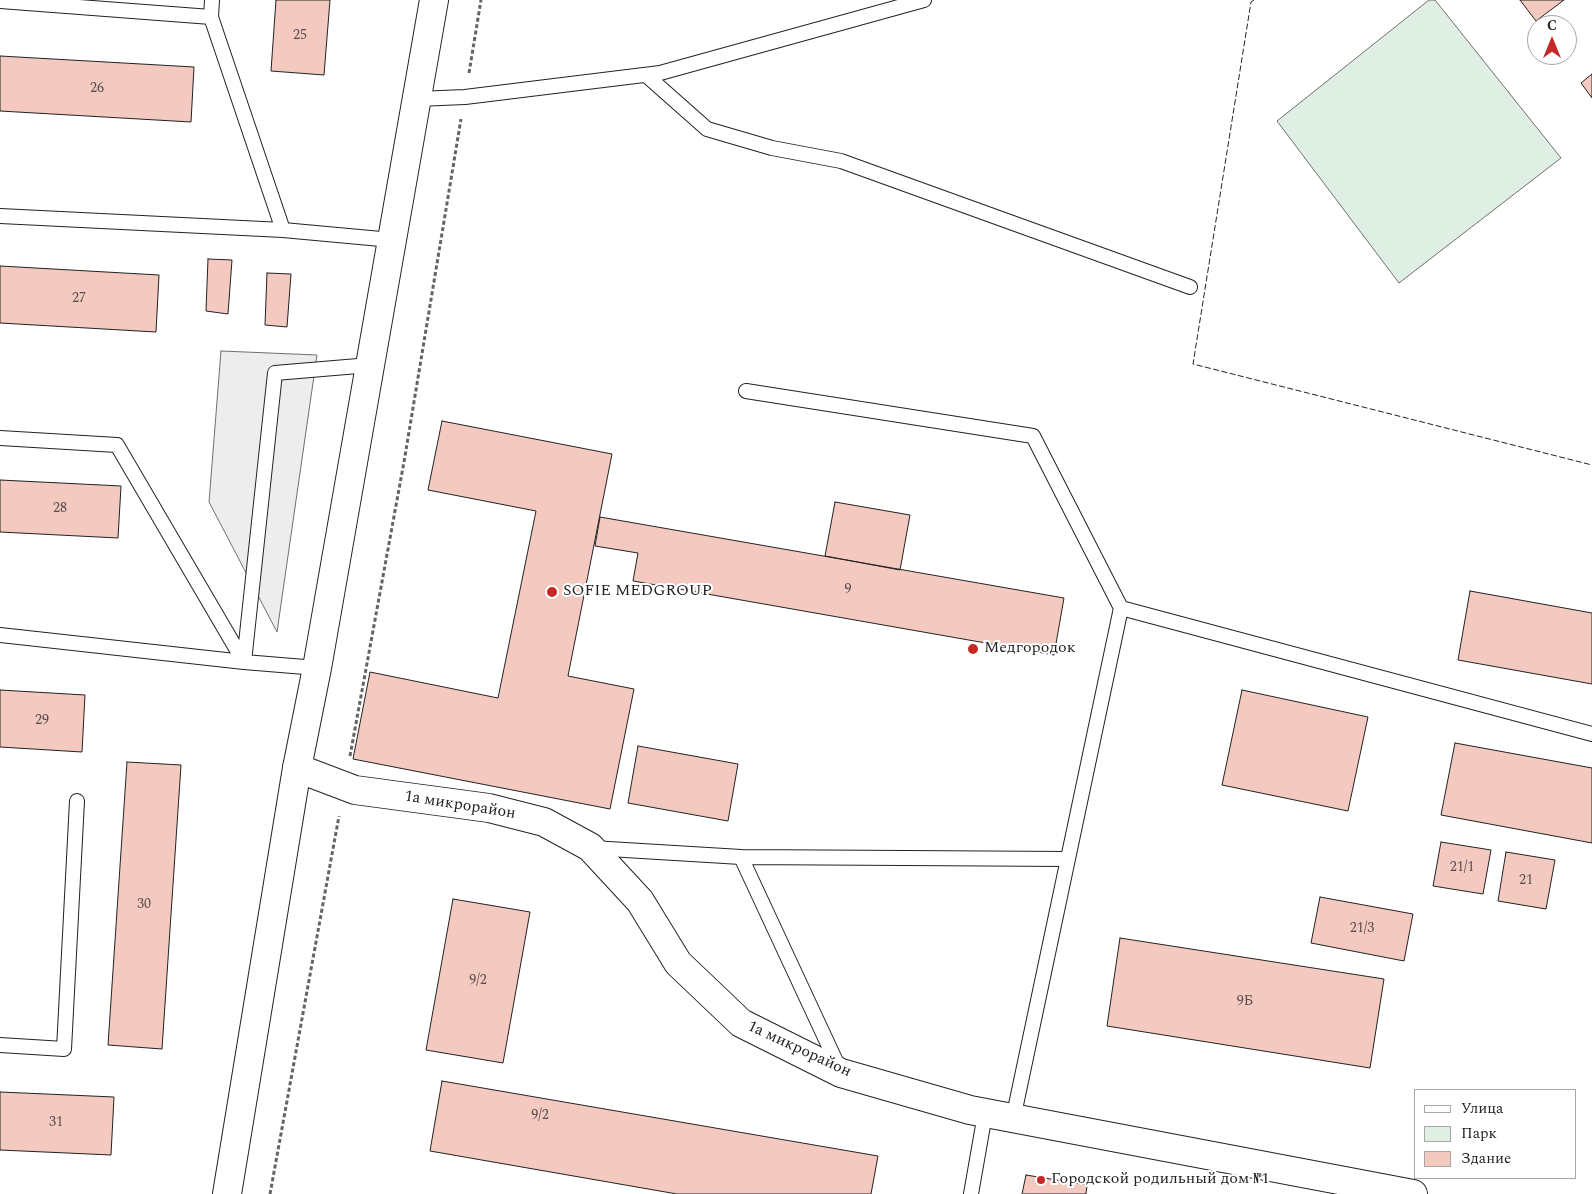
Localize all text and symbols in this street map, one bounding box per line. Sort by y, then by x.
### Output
north arrow [1527,15,1577,65]
text: С [1547,15,1557,36]
house number: 25 [293,28,307,44]
house number: 26 [90,81,104,97]
house number: 27 [72,291,86,307]
house number: 28 [53,501,67,517]
place label: SOFIE MEDGROUP [563,582,712,602]
house number: 9 [845,582,851,598]
marker: SOFIE MEDGROUP [545,585,559,599]
place label: Медгородок [984,639,1076,659]
marker: Медгородок [966,642,980,656]
house number: 29 [35,713,49,729]
street label: 1а микрорайон [403,788,517,824]
house number: 21/1 [1450,860,1474,876]
house number: 21 [1519,873,1533,889]
house number: 30 [137,897,151,913]
house number: 21/3 [1350,921,1374,937]
house number: 9/2 [469,973,487,989]
house number: 9Б [1237,994,1253,1010]
street label: 1а микрорайон [744,1018,854,1082]
legend [1414,1089,1577,1179]
text: Улица [1461,1097,1503,1120]
house number: 9/2 [531,1108,549,1124]
house number: 31 [49,1115,63,1131]
text: Парк [1461,1122,1497,1145]
text: Здание [1461,1147,1511,1170]
place label: Городской родильный дом №1 [1051,1170,1269,1190]
marker: Городской родильный дом №1 [1035,1174,1047,1186]

